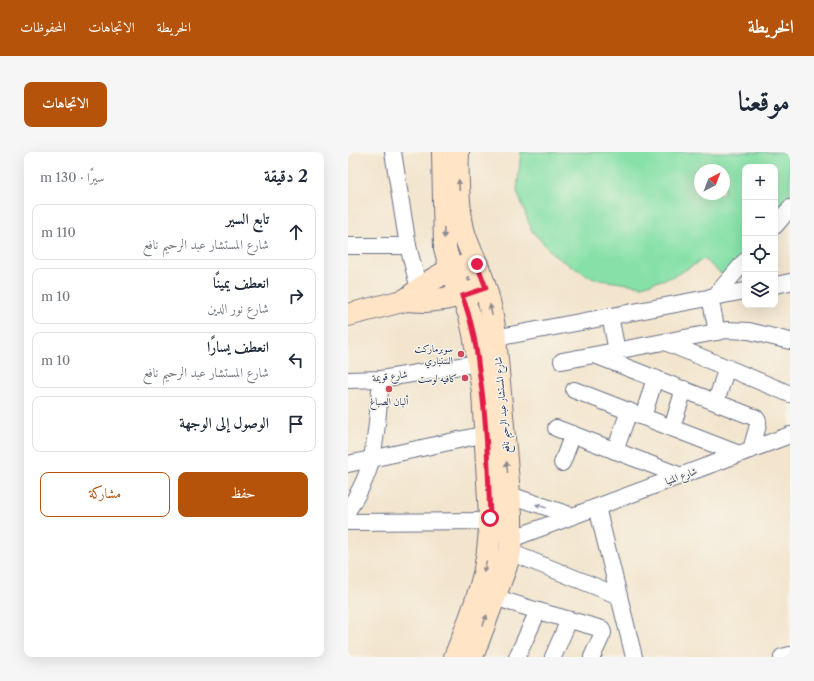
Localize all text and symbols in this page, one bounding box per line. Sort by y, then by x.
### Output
text: الخريطة [748,15,794,38]
text: المحفوظات [20,18,66,36]
text: الاتجاهات [88,18,135,36]
text: الخريطة [157,18,191,36]
button: الاتجاهات [24,82,107,127]
text: موقعنا [738,84,790,118]
north arrow [694,164,730,200]
map controls [742,164,778,308]
button: + [742,164,778,200]
text: 2 دقيقة [264,166,308,186]
text: سيرًا · 130 m [40,169,104,185]
one-way arrow [456,178,462,191]
button: − [742,200,778,236]
text: تابع السير [226,209,269,228]
icon: ahead [285,221,307,243]
text: 110 m [41,224,76,240]
one-way arrow [441,227,448,239]
text: شارع المستشار عبد الرحيم نافع [143,236,269,252]
button: locate [742,236,778,272]
route end [468,255,486,273]
button: layers [742,272,778,308]
text: انعطف يمينًا [213,273,269,292]
icon: right [285,285,307,307]
text: 10 m [41,288,70,304]
text: شارع نور الدين [207,300,269,316]
one-way arrow [488,304,494,316]
text: انعطف يسارًا [207,337,269,356]
place label: سوبرماركت السنباري [414,342,453,369]
icon: left [285,349,307,371]
marker: سوبرماركت السنباري [456,349,466,359]
text: 10 m [41,352,70,368]
street label: شارع المستشار عبد الرحيم نافع [491,355,517,454]
text: شارع المستشار عبد الرحيم نافع [143,364,269,380]
street label: شارع قويمة [372,367,409,388]
place label: كافيه لوست [418,372,457,385]
marker: كافيه لوست [460,373,470,383]
marker: ألبان الصباغ [384,384,394,394]
place label: ألبان الصباغ [370,394,409,411]
text: الوصول إلى الوجهة [179,413,269,432]
icon: arrive [285,413,307,435]
one-way arrow [504,461,511,473]
street label: شارع المنيا [663,464,700,491]
button: مشاركة [40,472,170,517]
button: حفظ [178,472,308,517]
one-way arrow [535,502,547,508]
route start [481,509,499,527]
one-way arrow [482,561,488,573]
one-way arrow [483,614,489,626]

